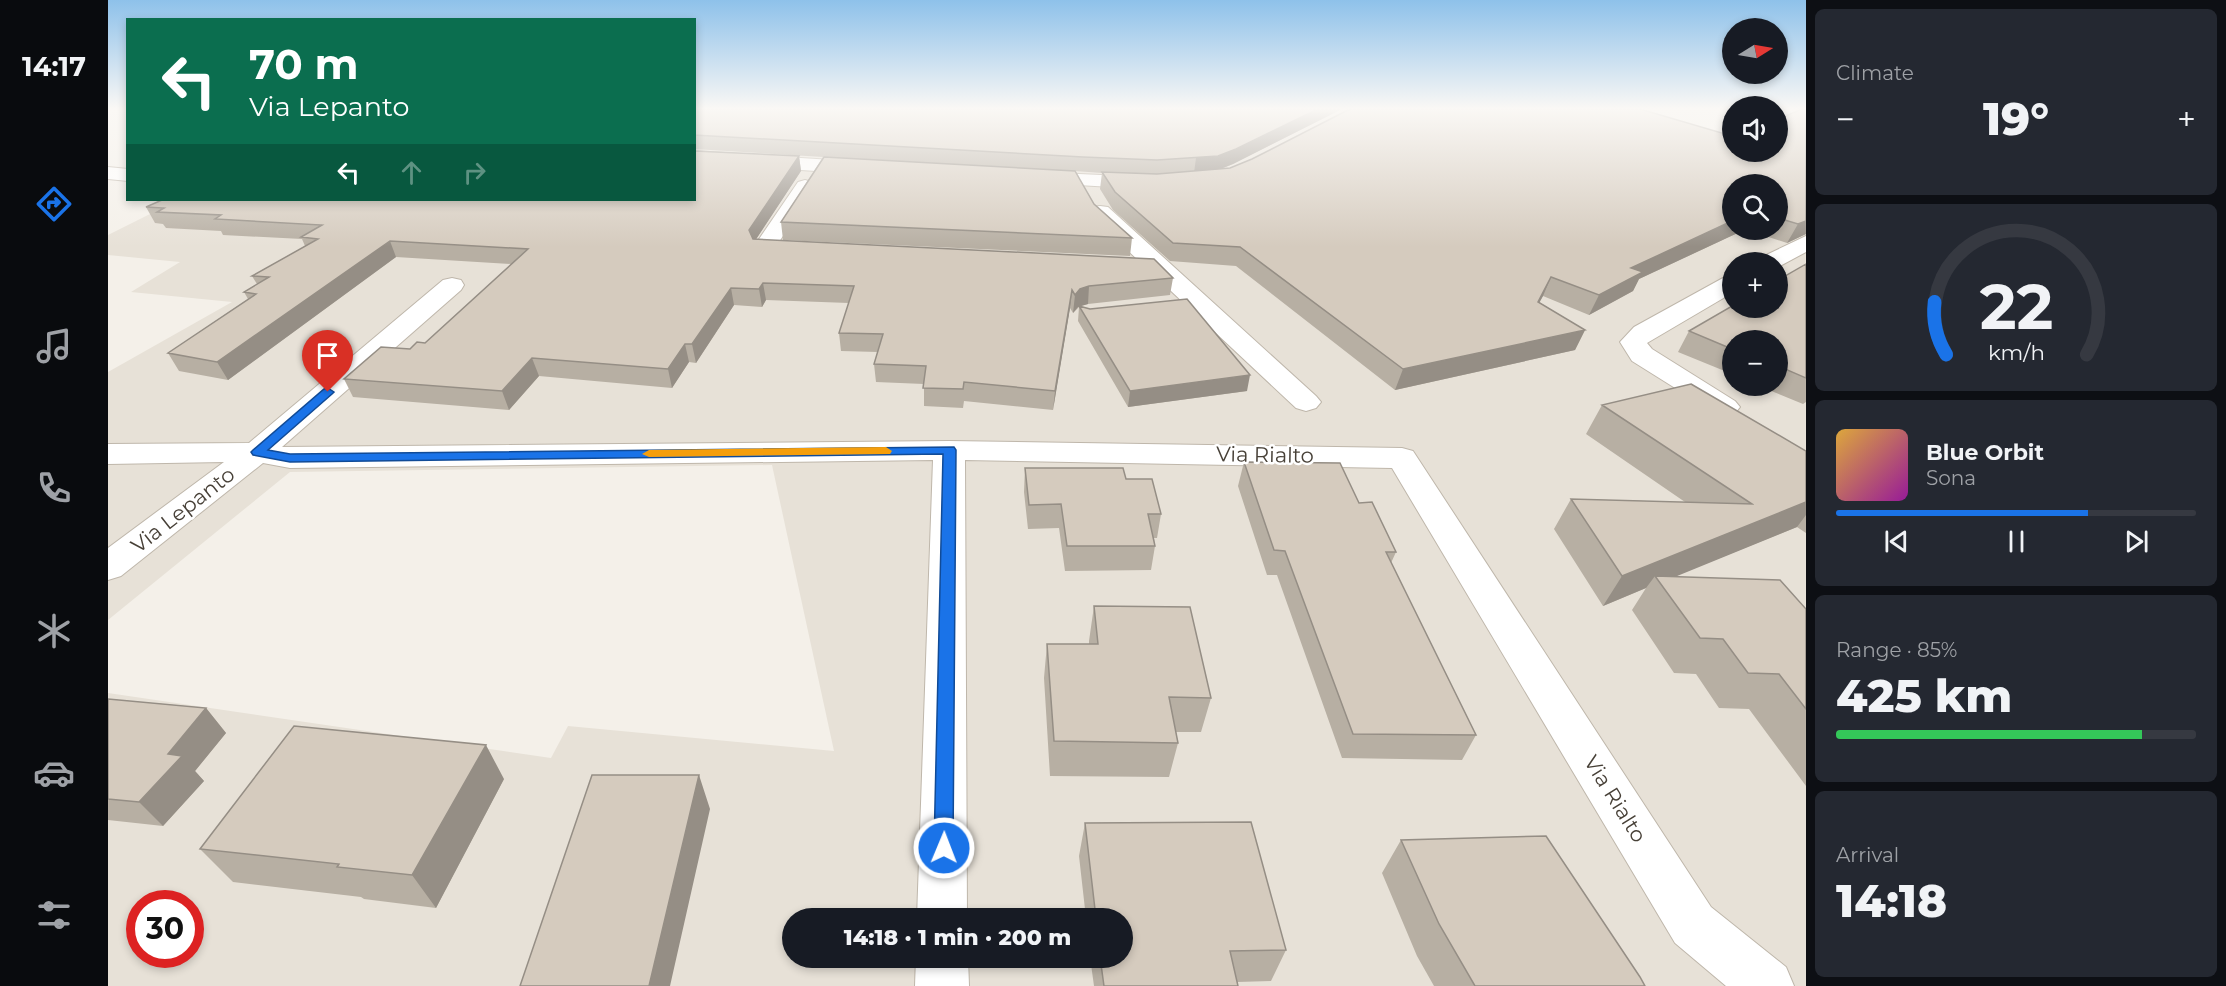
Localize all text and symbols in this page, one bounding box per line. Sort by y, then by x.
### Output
north arrow [1722,18,1788,84]
map controls [1722,18,1788,396]
text: 70 m [249,38,359,90]
icon: left [150,42,228,120]
text: 14:17 [22,50,86,83]
text: Climate [1836,61,1914,85]
text: Via Lepanto [249,90,409,123]
text: 19° [1983,91,2049,146]
button: sound [1722,96,1788,162]
text: − [1836,99,1855,139]
text: + [2177,99,2196,139]
icon: left [332,156,365,189]
icon: ahead [395,156,428,189]
icon: right [458,156,491,189]
button: search [1722,174,1788,240]
icon: directions [33,183,75,225]
button: + [1722,252,1788,318]
text: 22 [1979,269,2053,345]
icon: music [33,325,75,367]
pin [302,330,353,392]
button: − [1722,330,1788,396]
icon: arrive [311,339,344,372]
text: km/h [1987,339,2045,365]
text: Blue Orbit [1926,439,2044,466]
street label: Via Rialto [1216,441,1314,468]
street label: Via Lepanto [126,461,240,558]
text: Sona [1926,466,1976,490]
icon: phone [33,467,75,509]
icon: previous [1880,525,1913,558]
icon: pause [2000,525,2033,558]
icon: next [2120,525,2153,558]
icon: climate [33,610,75,652]
text: Range · 85% [1836,638,1957,662]
text: 425 km [1836,668,2012,723]
street label: Via Rialto [1579,751,1652,847]
icon: car [33,752,75,794]
position arrow [912,816,976,880]
text: Arrival [1836,843,1899,867]
text: 14:18 [1836,873,1947,928]
speed limit sign: 30 [126,890,204,968]
icon: filters [33,894,75,936]
text: 14:18 · 1 min · 200 m [844,924,1071,951]

